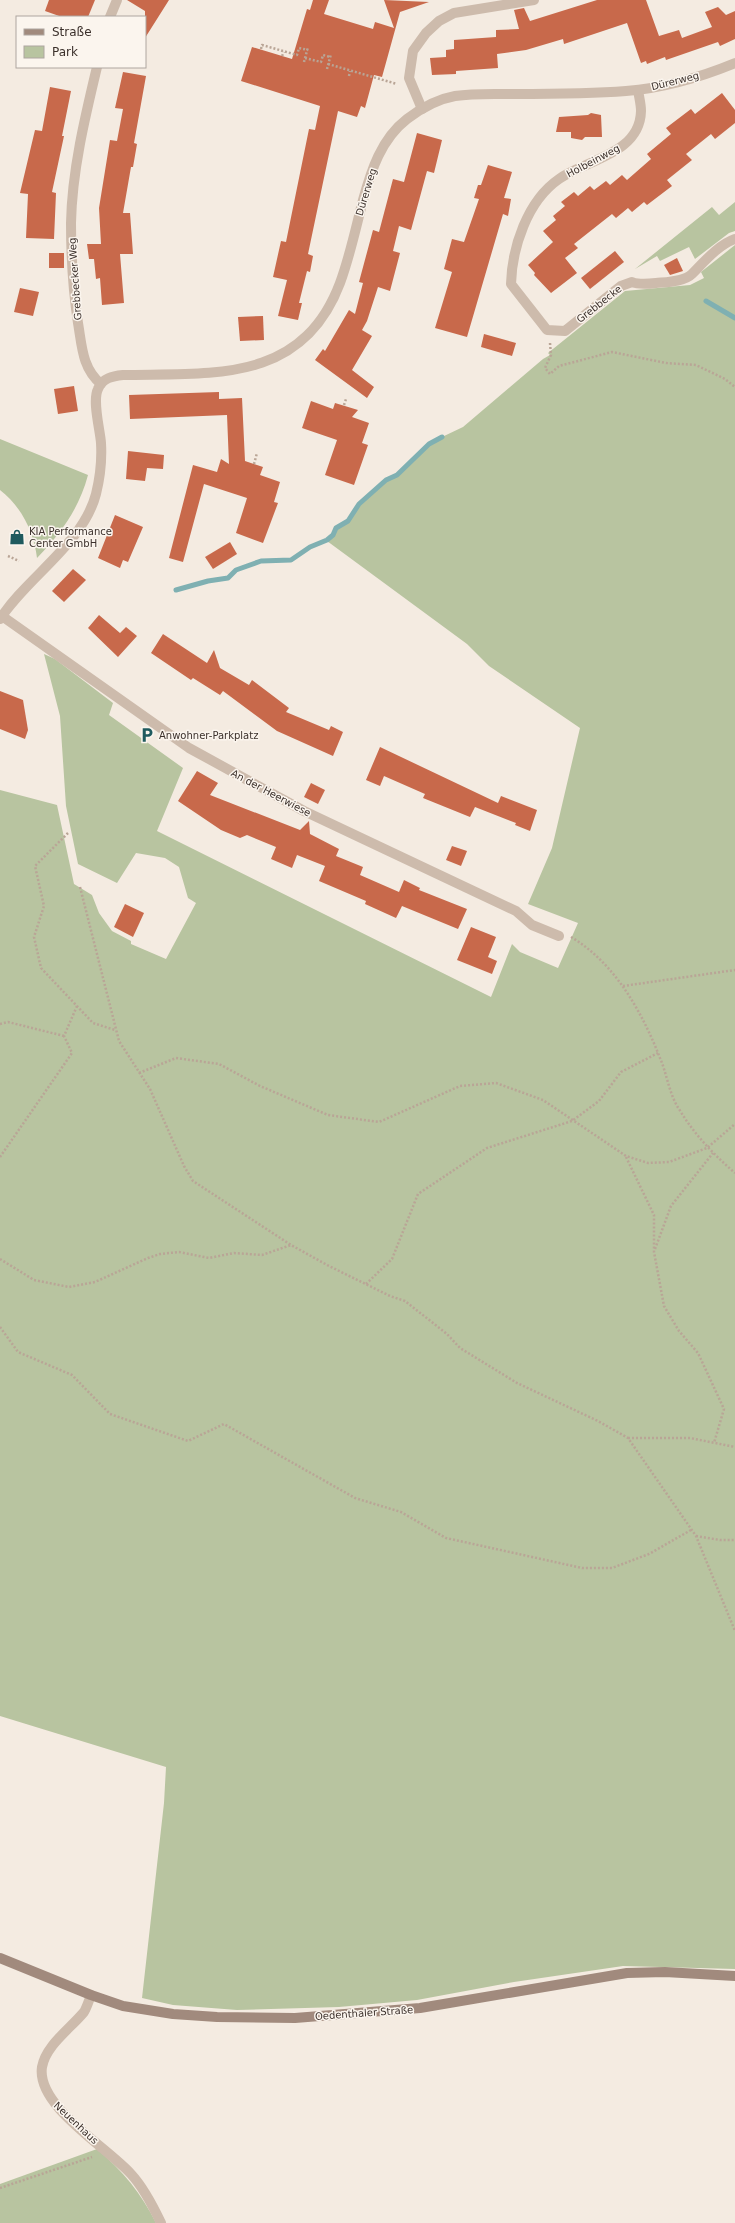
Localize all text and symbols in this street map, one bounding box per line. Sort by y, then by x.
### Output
legend [16,16,146,68]
text: Straße [52,25,92,39]
text: Park [52,45,78,59]
street label: Dürerweg [650,70,700,92]
street label: Holbeinweg [564,142,622,180]
street label: Dürerweg [354,167,378,217]
street label: Grebbecker Weg [67,237,83,321]
street label: Grebbecke [574,283,624,325]
place label: KIA Performance Center GmbH [29,526,112,549]
shop icon: KIA Performance Center GmbH [8,528,26,546]
parking icon: Anwohner-Parkplatz [138,726,156,744]
place label: Anwohner-Parkplatz [159,730,258,741]
street label: An der Heerwiese [229,767,313,819]
street label: Oedenthaler Straße [315,2004,413,2022]
street label: Neuenhaus [52,2100,100,2146]

